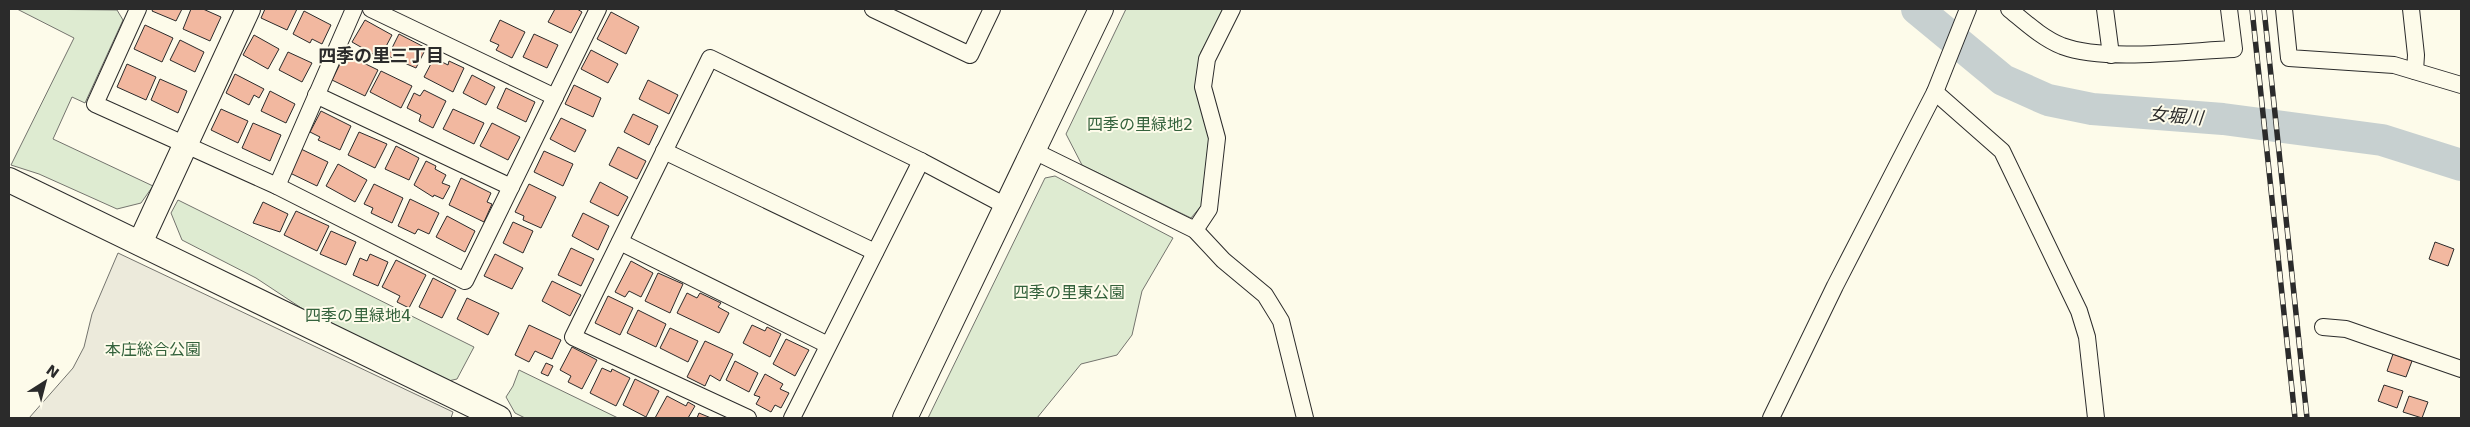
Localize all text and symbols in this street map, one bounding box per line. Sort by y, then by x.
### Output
district label: 四季の里三丁目 [318,45,444,66]
water label: 女堀川 [2148,103,2206,128]
park label: 四季の里緑地2 [1087,115,1193,134]
park label: 四季の里東公園 [1013,283,1125,302]
park label: 四季の里緑地4 [305,306,411,325]
park label: 本庄総合公園 [105,340,201,359]
north arrow [20,357,70,407]
text: N [43,362,62,381]

